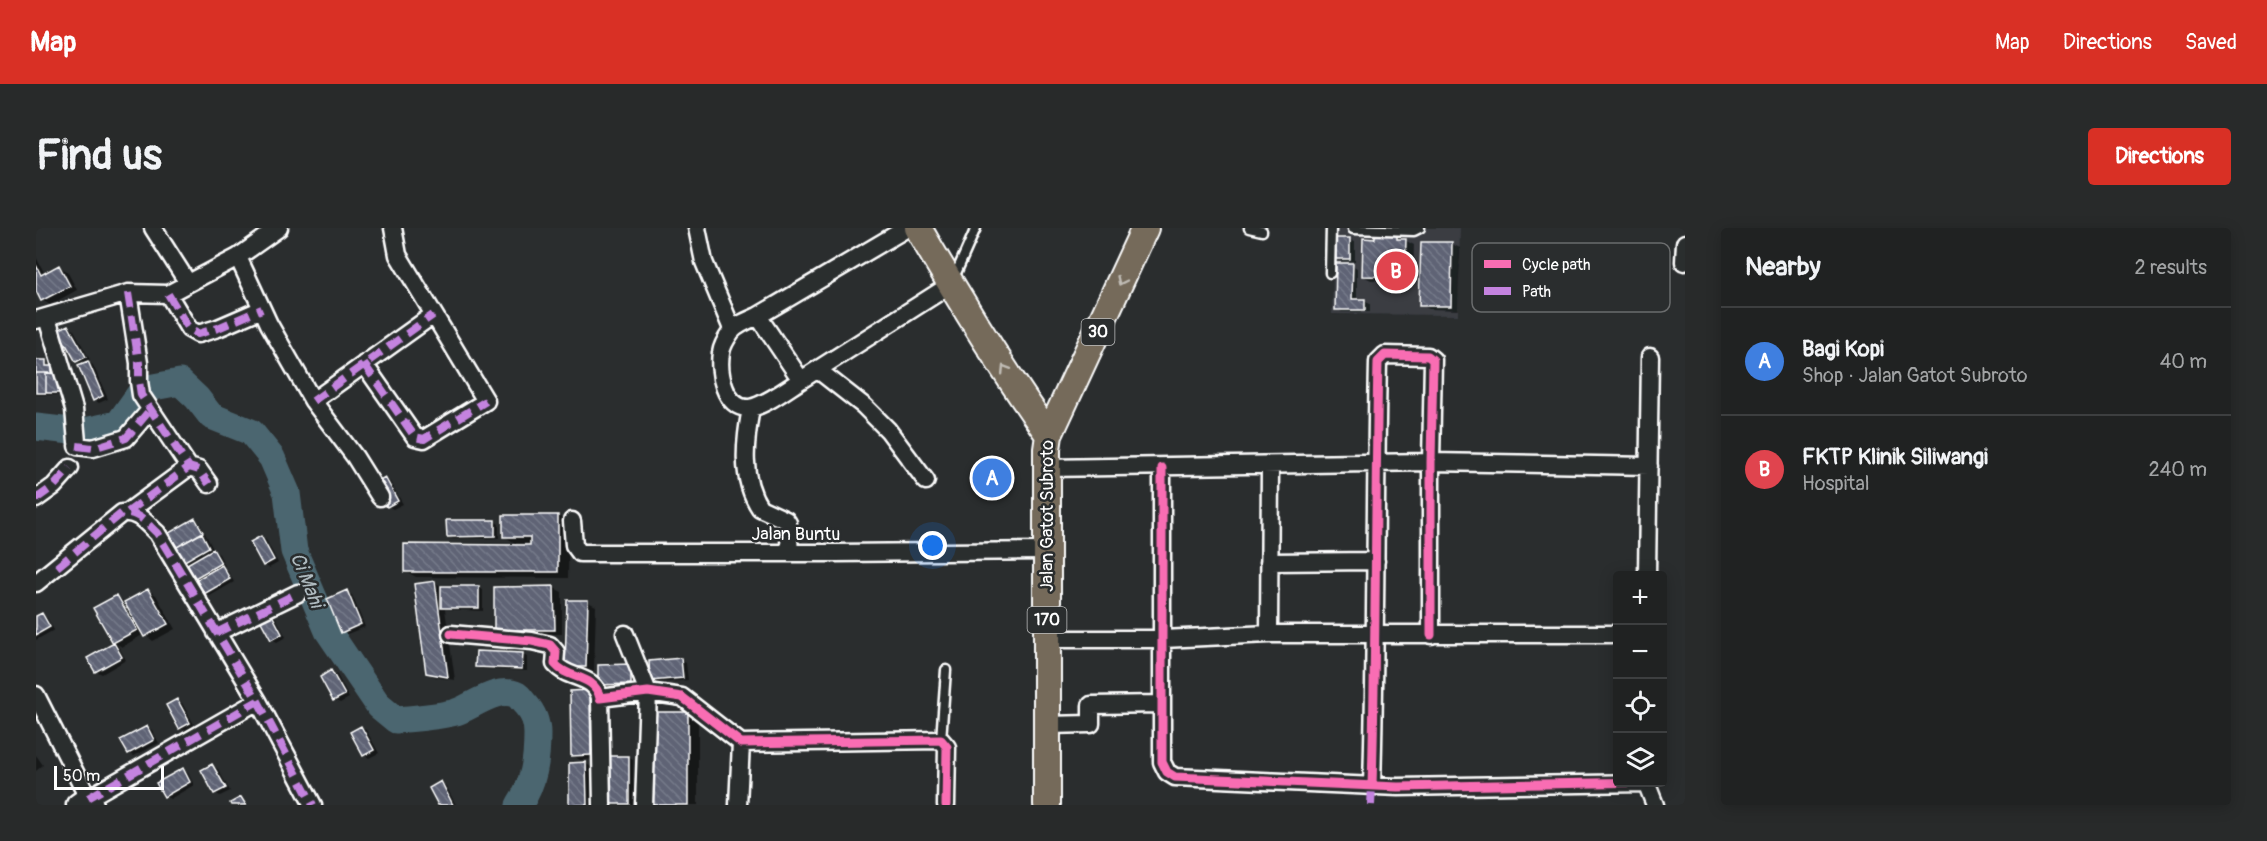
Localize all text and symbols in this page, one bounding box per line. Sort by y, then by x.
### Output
text: Map [30,25,76,60]
text: Map [1995,29,2030,56]
text: Directions [2063,29,2152,56]
text: Saved [2185,29,2237,56]
button: Directions [2088,128,2231,185]
text: Find us [36,130,162,182]
legend [1472,243,1670,312]
pin: B [1376,248,1416,294]
text: Nearby [1745,251,1821,283]
text: Cycle path [1522,255,1590,275]
text: 2 results [2135,255,2207,280]
one-way arrow [1116,275,1128,286]
text: Path [1522,282,1551,302]
road number: 30 [1082,319,1114,345]
text: Bagi Kopi [1802,335,1884,363]
text: A [1758,349,1771,374]
text: 40 m [2160,349,2207,374]
text: Shop · Jalan Gatot Subroto [1802,363,2028,388]
one-way arrow [1000,365,1012,375]
street label: Jalan Gatot Subroto [1036,440,1059,592]
text: FKTP Klinik Siliwangi [1802,443,1988,471]
pin: A [972,456,1012,500]
text: B [1759,457,1770,482]
text: 240 m [2148,457,2207,482]
text: Hospital [1802,471,1869,496]
street label: Jalan Buntu [752,523,840,546]
your location [918,531,947,560]
water label: Ci Mahi [285,549,331,614]
map controls [1613,571,1667,787]
button: + [1613,571,1667,625]
road number: 170 [1028,607,1066,633]
button: − [1613,625,1667,679]
button: locate [1613,679,1667,733]
button: layers [1613,733,1667,787]
scale bar [54,763,164,790]
text: 50 m [63,766,100,786]

